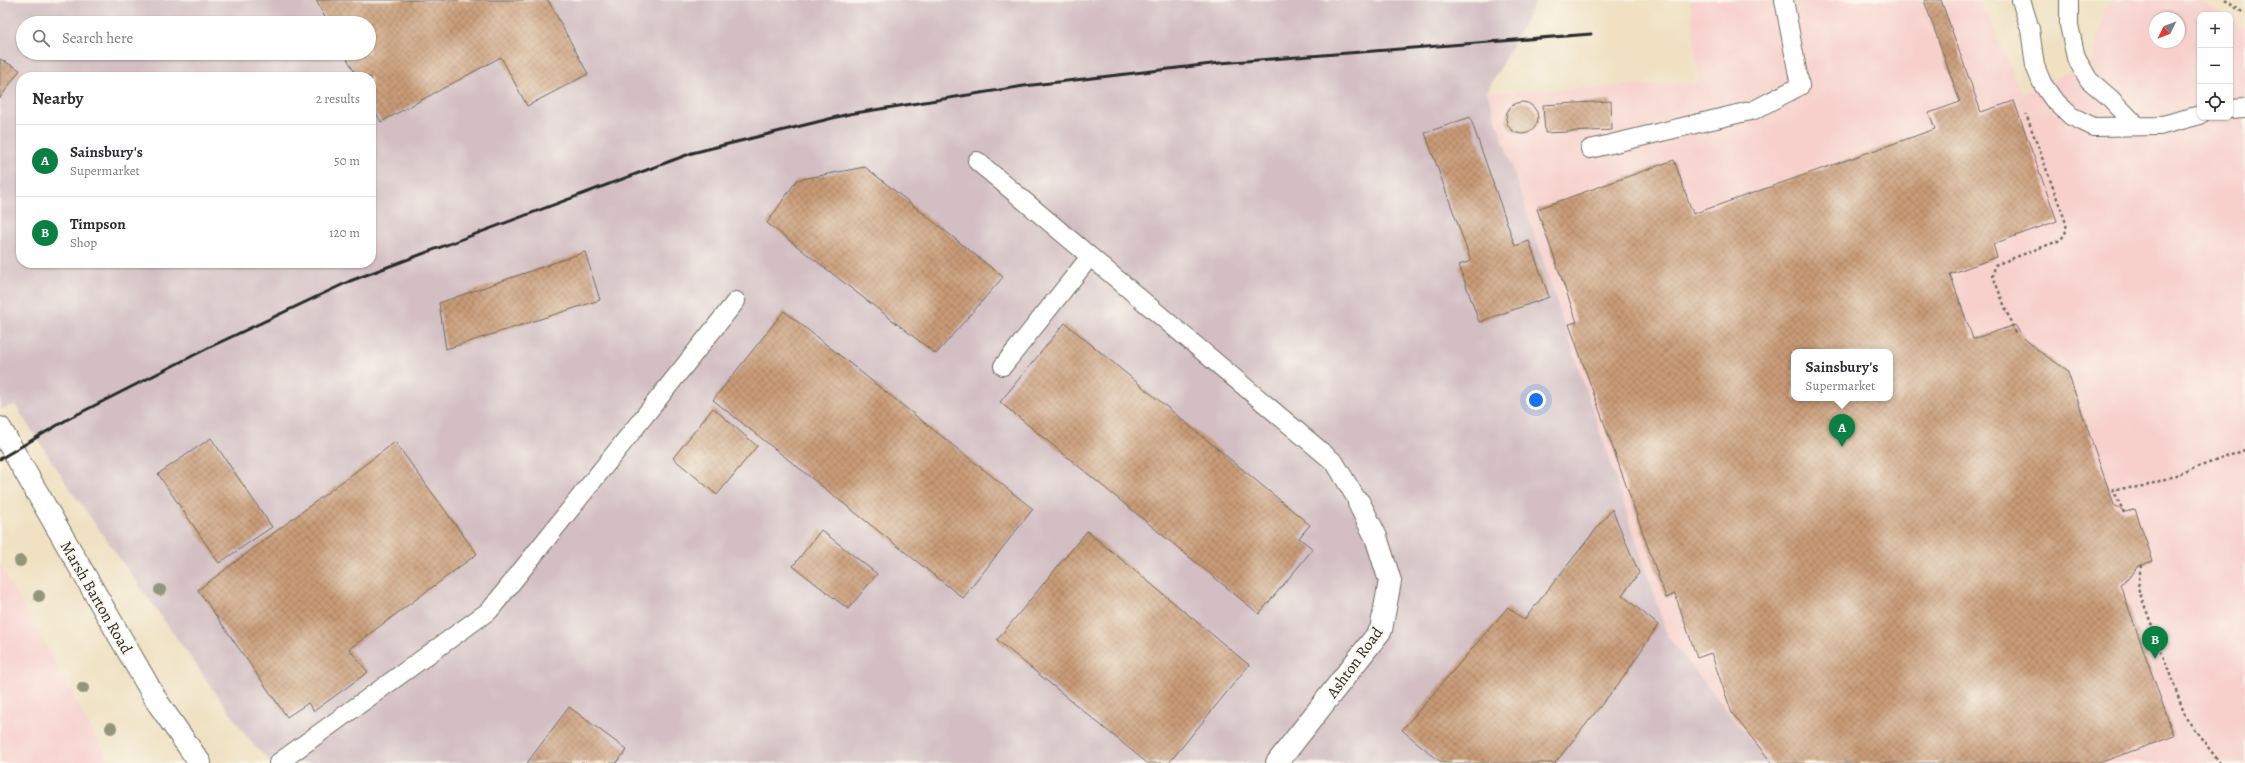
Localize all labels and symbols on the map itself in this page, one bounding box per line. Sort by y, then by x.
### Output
north arrow [2149,12,2185,48]
your location [1526,390,1546,410]
pin: A [1829,414,1855,447]
street label: Marsh Barton Road [55,537,138,658]
street label: Ashton Road [1321,622,1388,703]
pin: B [2142,626,2168,659]

